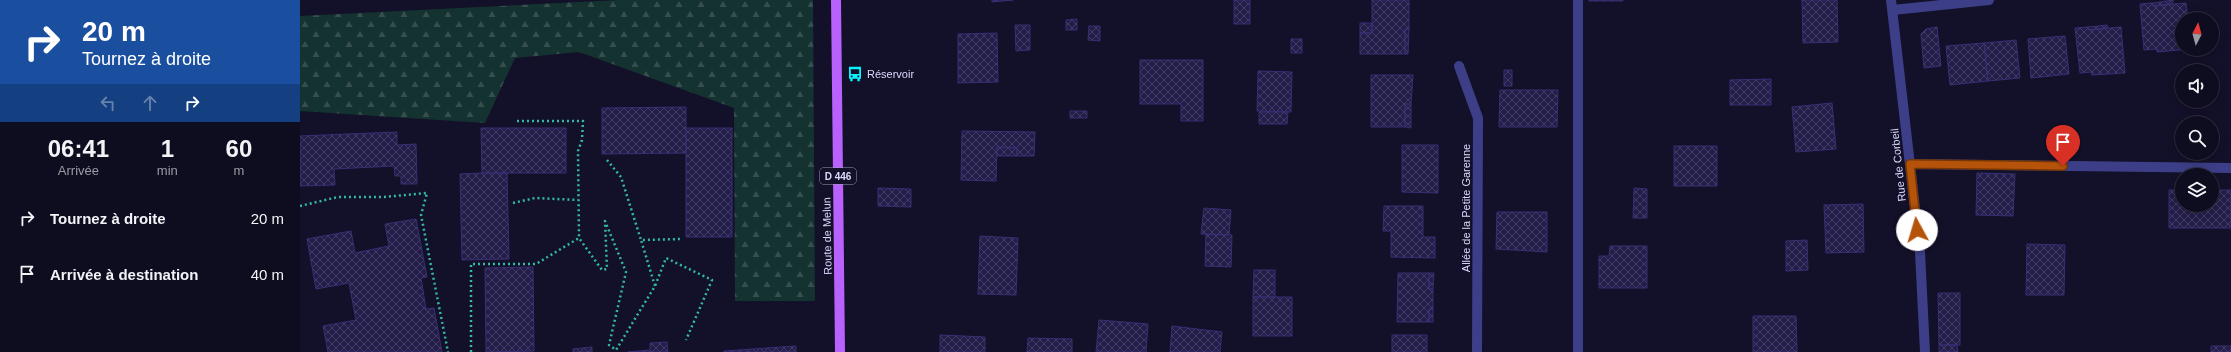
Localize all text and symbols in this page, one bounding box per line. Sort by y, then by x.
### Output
north arrow [2175,12,2219,56]
map controls [2175,12,2219,212]
icon: right [16,16,68,68]
text: 20 m [82,16,146,47]
text: Tournez à droite [82,49,211,69]
button: sound [2175,64,2219,108]
bus stop icon: Réservoir [846,65,864,83]
place label: Réservoir [867,68,914,80]
icon: left [97,92,119,114]
icon: ahead [139,92,161,114]
icon: right [181,92,203,114]
button: search [2175,116,2219,160]
pin [2046,125,2080,166]
street label: Rue de Corbeil [1888,128,1908,202]
icon: arrive [2052,131,2074,153]
text: 06:41 [48,135,109,162]
text: 1 [161,135,174,162]
text: 60 [226,135,252,162]
street label: Allée de la Petite Garenne [1460,144,1472,272]
text: Arrivée [58,163,99,178]
text: min [157,163,178,178]
text: m [233,163,244,178]
road number: D 446 [820,168,856,184]
button: layers [2175,168,2219,212]
street label: Route de Melun [820,197,834,275]
icon: right [16,207,38,229]
position arrow [1896,209,1938,251]
text: Tournez à droite [50,210,166,227]
text: 20 m [251,210,284,227]
icon: arrive [16,263,38,285]
text: Arrivée à destination [50,266,198,283]
text: 40 m [251,266,284,283]

